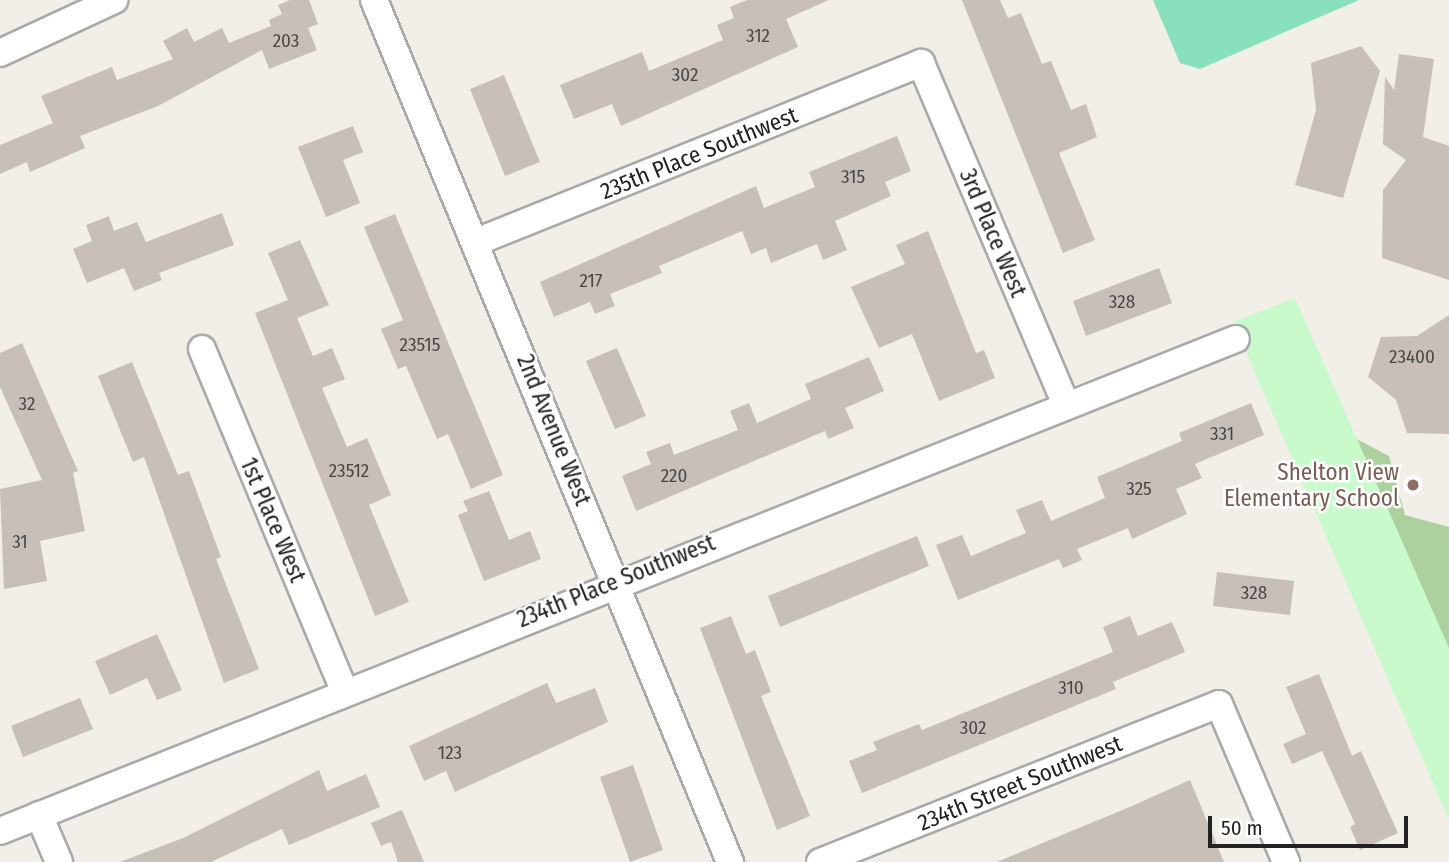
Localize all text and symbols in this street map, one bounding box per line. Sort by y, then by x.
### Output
house number: 312 [746,25,770,47]
house number: 203 [273,30,299,52]
house number: 302 [672,64,698,86]
street label: 235th Place Southwest [596,101,802,205]
street label: 3rd Place West [954,165,1032,301]
house number: 315 [841,166,865,188]
house number: 217 [579,270,603,292]
house number: 328 [1109,291,1135,313]
house number: 23515 [400,334,440,356]
house number: 23400 [1389,346,1435,368]
street label: 2nd Avenue West [511,351,597,509]
house number: 32 [19,393,35,415]
house number: 331 [1210,423,1234,445]
street label: 1st Place West [234,454,312,586]
place label: Shelton View Elementary School [1224,458,1399,512]
house number: 23512 [329,460,369,482]
house number: 220 [661,465,687,487]
marker: Shelton View Elementary School [1405,477,1421,493]
house number: 325 [1126,478,1152,500]
street label: 234th Place Southwest [513,529,719,633]
house number: 31 [12,531,28,553]
house number: 328 [1241,582,1267,604]
house number: 310 [1058,677,1084,699]
house number: 302 [960,717,986,739]
street label: 234th Street Southwest [914,729,1126,837]
house number: 123 [438,742,462,764]
scale bar [1211,802,1410,846]
text: 50 m [1221,815,1263,841]

